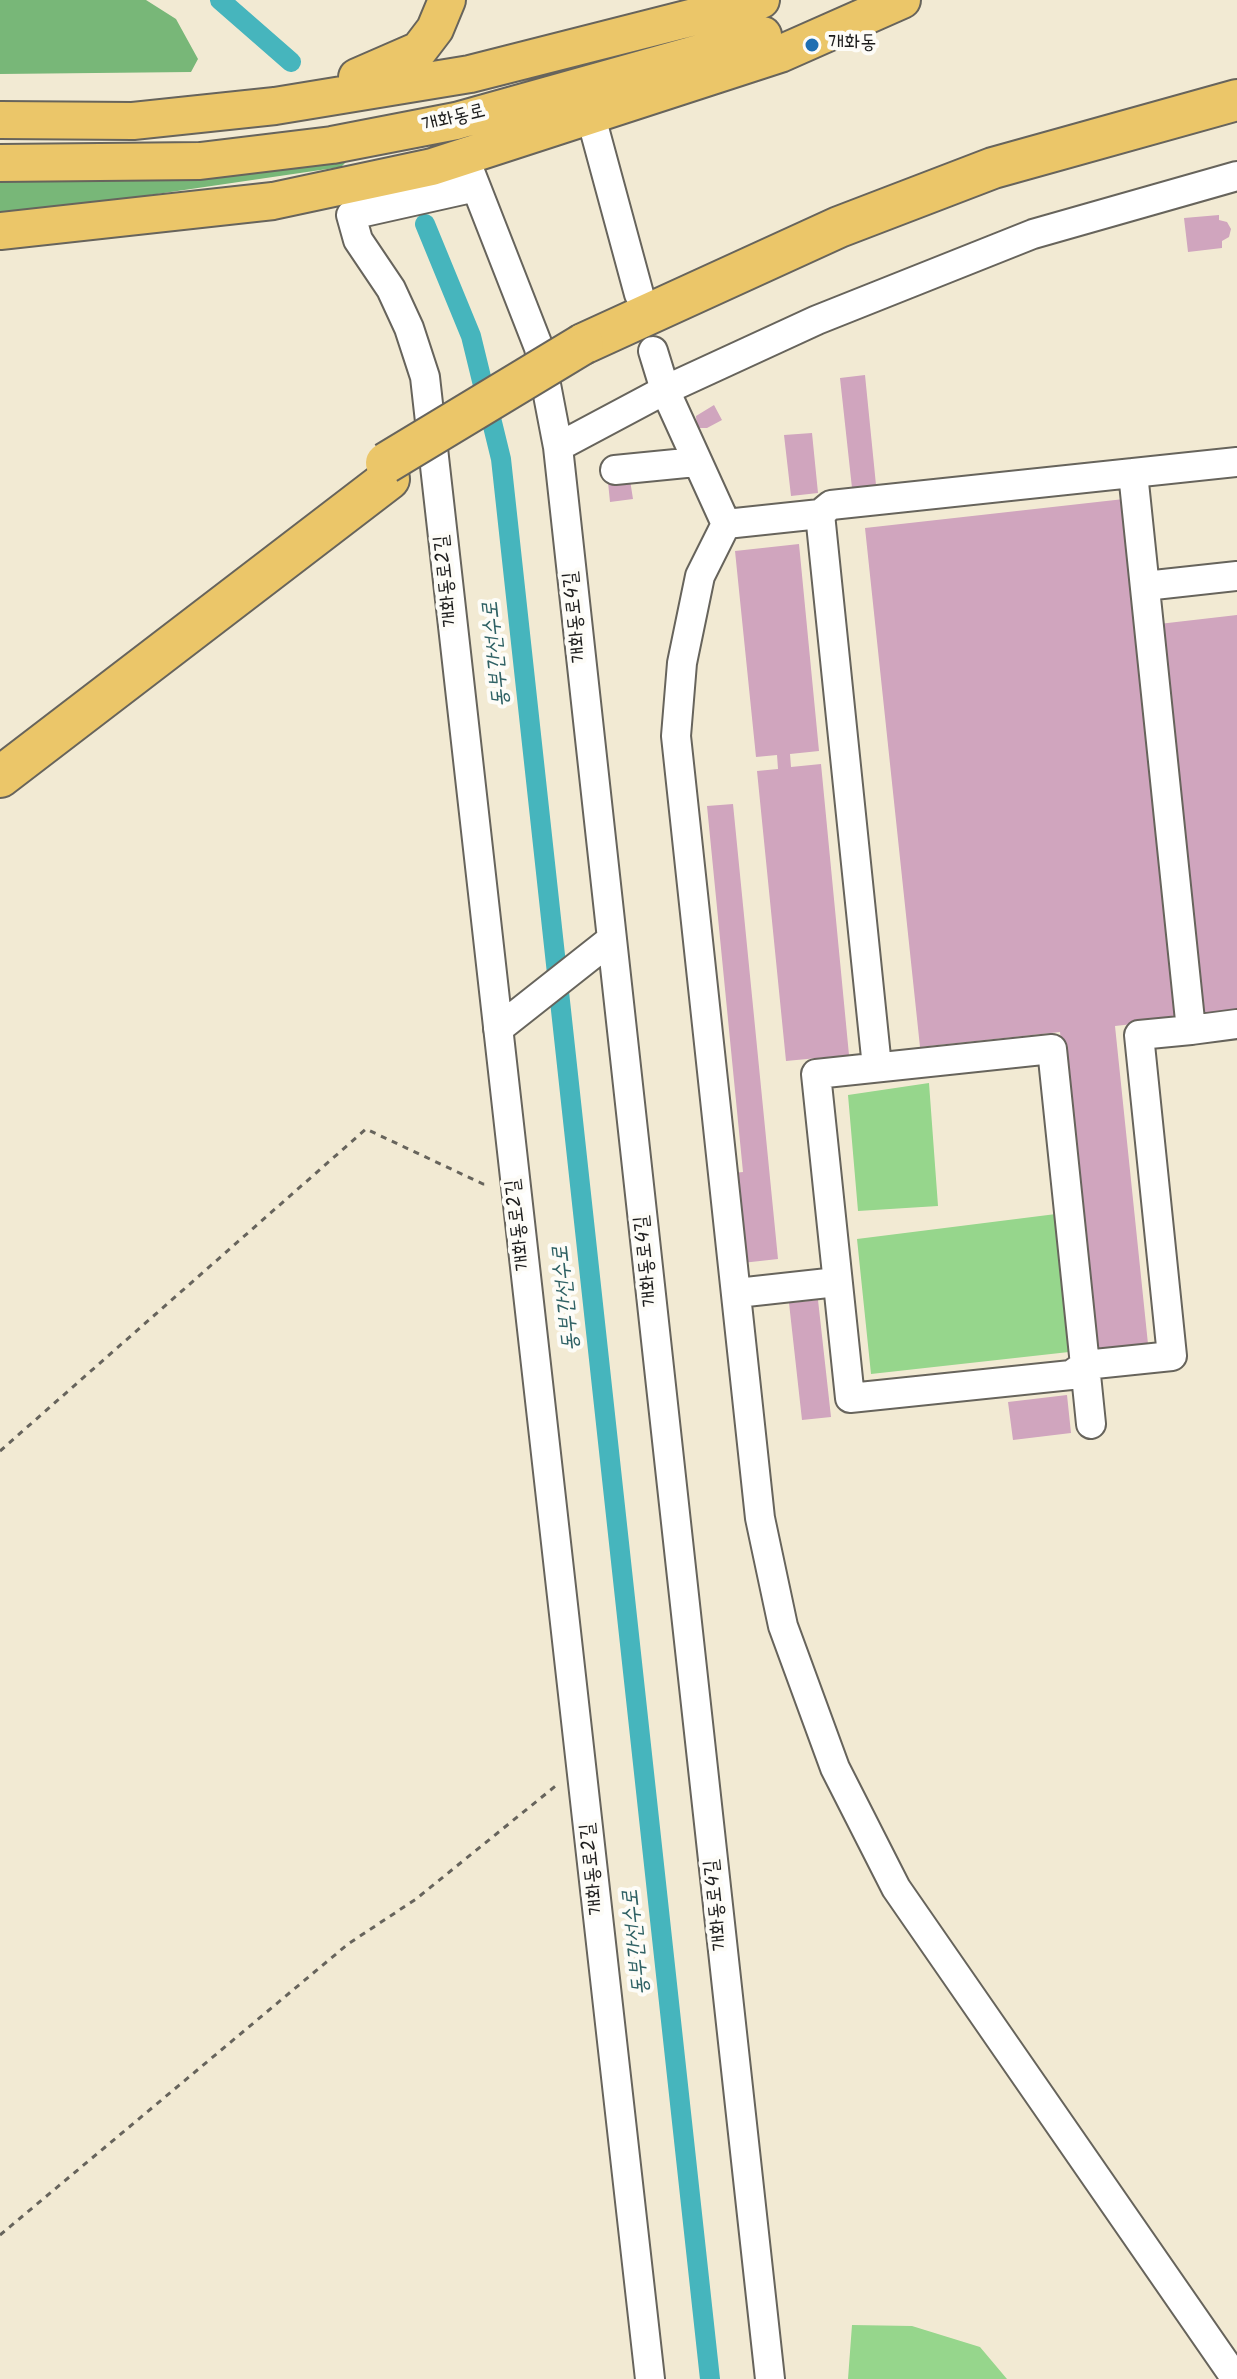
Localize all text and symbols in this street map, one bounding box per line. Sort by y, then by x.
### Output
place label: 개화동 [828,33,876,57]
marker: 개화동 [803,36,821,54]
street label: 개화동로 [420,101,488,139]
street label: 개화동로2길 [431,534,465,628]
street label: 개화동로4길 [560,570,594,664]
water label: 동부간선수로 [479,600,517,708]
street label: 개화동로2길 [502,1178,538,1272]
street label: 개화동로4길 [631,1214,665,1308]
water label: 동부간선수로 [549,1244,587,1352]
street label: 개화동로2길 [577,1822,611,1916]
street label: 개화동로4길 [701,1858,735,1952]
water label: 동부간선수로 [619,1888,657,1996]

